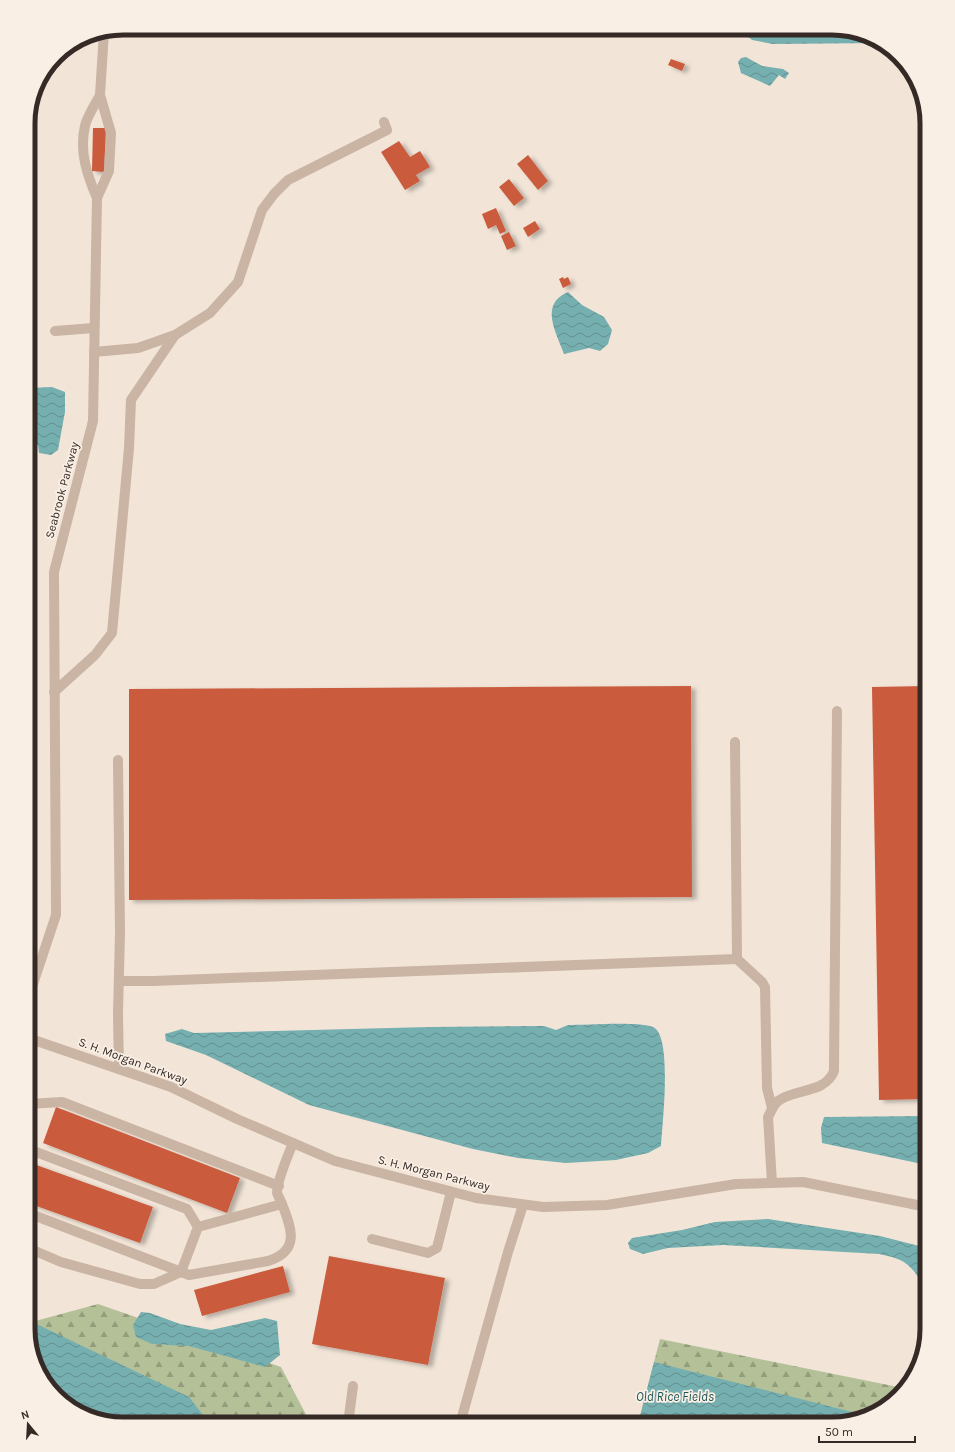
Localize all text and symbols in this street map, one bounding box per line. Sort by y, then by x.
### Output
street label: Seabrook Parkway [42,440,82,540]
street label: S. H. Morgan Parkway [77,1035,190,1087]
street label: S. H. Morgan Parkway [377,1152,492,1194]
water label: Old Rice Fields [636,1389,714,1404]
north arrow [8,1404,48,1444]
text: N [19,1408,31,1422]
scale bar [819,1418,915,1444]
text: 50 m [825,1425,853,1439]

